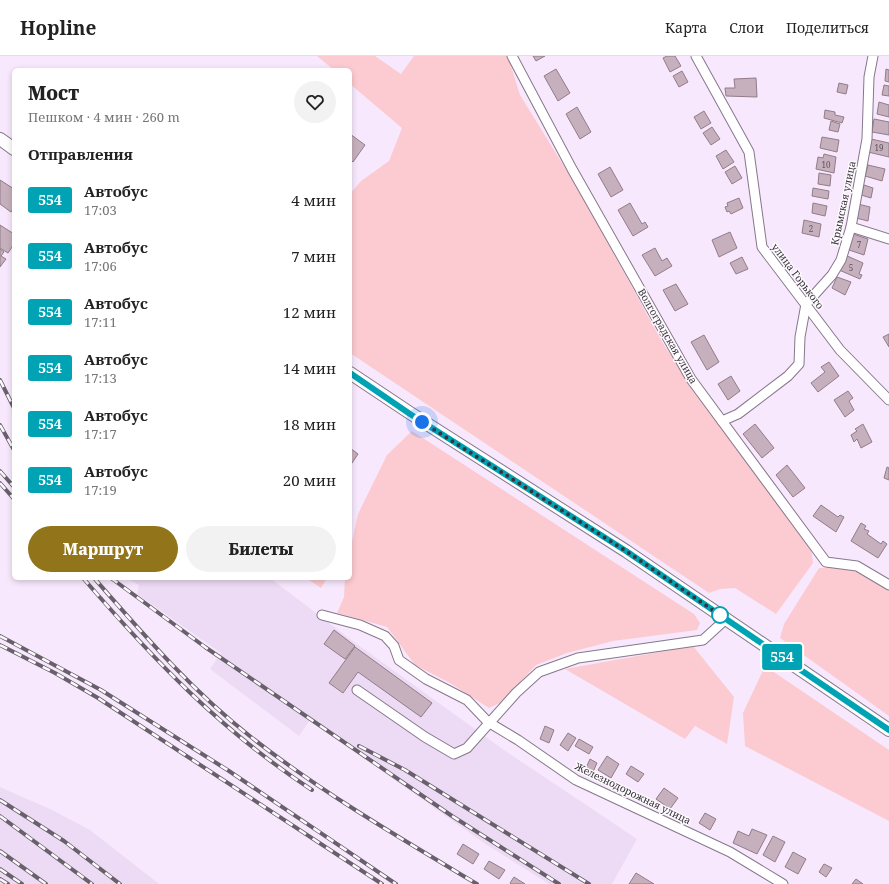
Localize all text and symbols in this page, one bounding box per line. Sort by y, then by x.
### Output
text: Hopline [20,15,96,41]
text: Карта [665,18,707,37]
text: Слои [729,18,764,37]
text: Поделиться [786,18,869,37]
text: Мост [28,80,79,106]
button: heart [294,81,336,123]
text: Пешком · 4 мин · 260 m [28,108,180,126]
house number: 19 [875,142,883,153]
text: Отправления [28,144,133,164]
house number: 10 [822,159,831,170]
street label: Крымская улица [827,159,859,246]
text: Автобус [84,181,148,201]
text: 554 [38,190,62,209]
text: 4 мин [291,190,336,210]
text: 17:03 [84,201,117,219]
house number: 2 [809,223,813,234]
text: Автобус [84,237,148,257]
house number: 7 [857,239,862,250]
street label: улица Горького [769,240,827,312]
text: 554 [38,246,62,265]
text: 7 мин [291,246,336,266]
text: 17:06 [84,257,117,275]
house number: 5 [849,262,853,273]
street label: Волгоградская улица [635,286,701,386]
text: Автобус [84,293,148,313]
text: 554 [38,302,62,321]
text: 12 мин [283,302,336,322]
text: 17:11 [84,313,117,331]
text: Автобус [84,349,148,369]
text: 554 [38,358,62,377]
text: 14 мин [283,358,336,378]
text: 17:13 [84,369,117,387]
text: Автобус [84,405,148,425]
your location [412,412,432,432]
text: 554 [38,414,62,433]
text: 18 мин [283,414,336,434]
text: 17:17 [84,425,117,443]
text: Автобус [84,461,148,481]
text: 554 [38,470,62,489]
text: 20 мин [283,470,336,490]
text: 17:19 [84,481,117,499]
button: Маршрут [28,526,178,572]
button: Билеты [186,526,336,572]
unlabelled marker [711,606,729,624]
line badge: 554 [759,644,805,670]
text: 554 [770,647,794,666]
street label: Железнодорожная улица [572,758,694,827]

